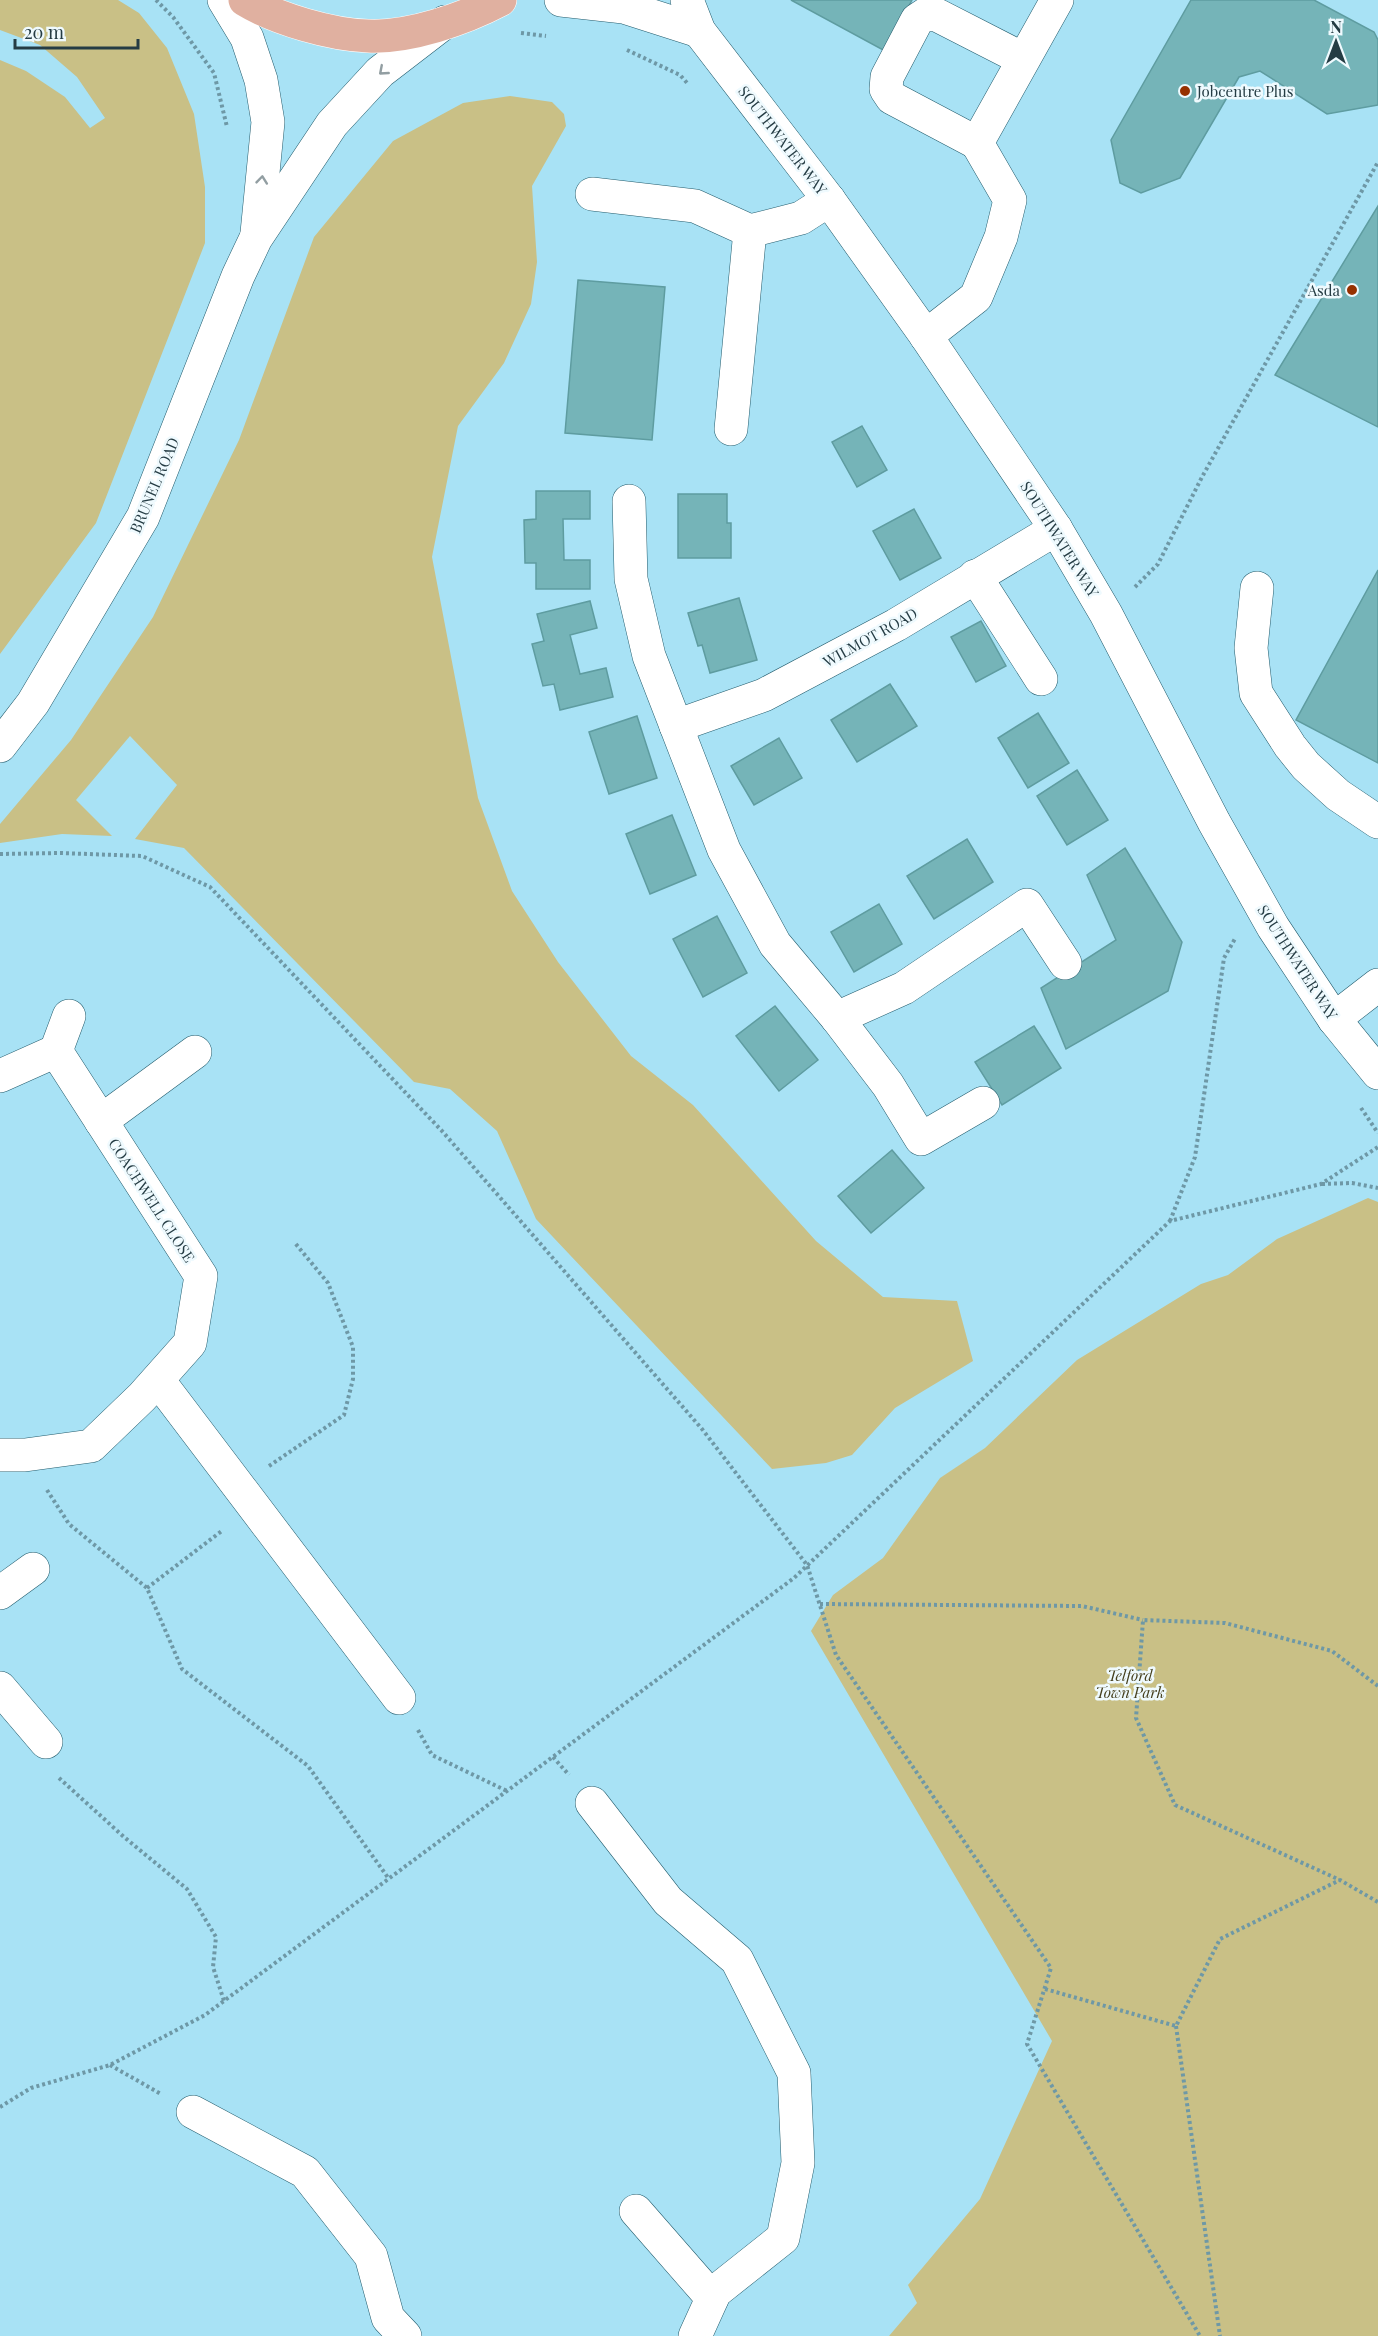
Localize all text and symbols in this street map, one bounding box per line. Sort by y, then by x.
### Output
scale bar [15,12,138,50]
north arrow [1306,12,1366,72]
text: N [1330,16,1342,37]
text: 20 m [24,20,64,44]
one-way arrow [379,64,390,75]
street label: SOUTHWATER WAY [734,81,832,199]
place label: Jobcentre Plus [1196,81,1293,101]
marker: Jobcentre Plus [1178,84,1192,98]
one-way arrow [255,175,268,184]
place label: Asda [1307,280,1341,300]
marker: Asda [1345,283,1359,297]
street label: BRUNEL ROAD [125,434,183,536]
street label: SOUTHWATER WAY [1016,477,1104,601]
street label: WILMOT ROAD [818,603,921,672]
street label: SOUTHWATER WAY [1253,901,1343,1023]
street label: COACHWELL CLOSE [104,1134,200,1266]
park label: Telford Town Park [1096,1665,1165,1702]

